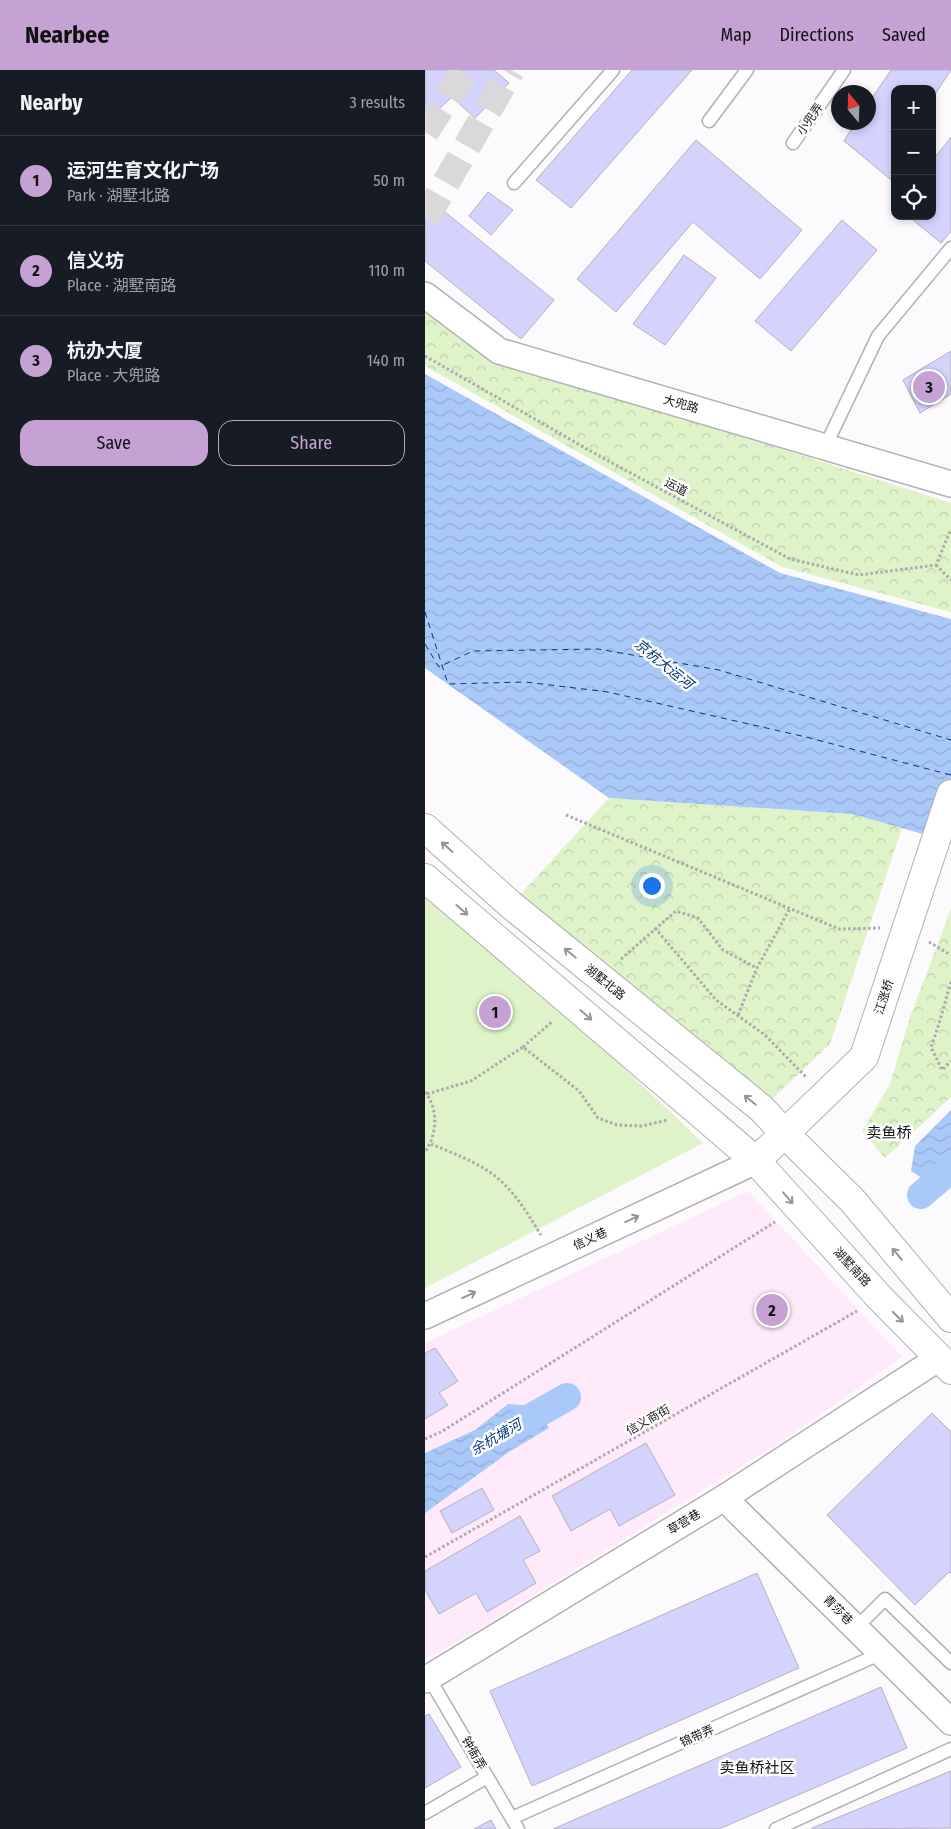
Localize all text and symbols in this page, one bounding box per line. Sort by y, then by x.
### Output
text: Nearbee [25,21,109,49]
text: Map [720,24,752,46]
text: Directions [780,24,854,46]
text: Saved [882,24,926,46]
north arrow [831,85,876,130]
map controls [891,85,936,220]
button: + [891,85,936,130]
text: Nearby [20,90,82,116]
text: 3 results [349,93,405,112]
street label: 小兜弄 [794,100,826,138]
button: − [891,130,936,175]
text: 运河生育文化广场 [67,159,219,182]
text: 1 [33,171,39,190]
text: 50 m [373,171,405,190]
button: locate [891,175,936,220]
text: Park · 湖墅北路 [67,186,170,205]
text: 信义坊 [67,249,124,272]
text: 2 [32,261,40,280]
text: 110 m [368,261,405,280]
text: Place · 湖墅南路 [67,276,177,295]
text: 杭办大厦 [67,339,143,362]
text: 3 [32,351,40,370]
text: 140 m [367,351,405,370]
text: Place · 大兜路 [67,366,161,385]
pin: 3 [913,368,945,406]
street label: 大兜路 [662,392,700,416]
button: Save [20,420,208,466]
button: Share [218,420,405,466]
street label: 运道 [662,475,690,499]
water label: 京杭大运河 [631,636,699,695]
one-way arrow [440,842,453,853]
your location [639,873,665,899]
one-way arrow [455,904,468,915]
one-way arrow [564,948,577,959]
street label: 湖墅北路 [582,961,628,1003]
street label: 江涨桥 [872,978,896,1016]
pin: 1 [479,993,511,1031]
one-way arrow [579,1010,592,1021]
one-way arrow [744,1094,757,1105]
district label: 卖鱼桥 [866,1124,912,1142]
one-way arrow [782,1191,794,1204]
one-way arrow [624,1214,639,1223]
street label: 信义巷 [571,1225,609,1253]
street label: 湖墅南路 [831,1245,873,1289]
one-way arrow [891,1247,903,1260]
one-way arrow [461,1290,476,1300]
pin: 2 [756,1291,788,1329]
one-way arrow [892,1311,905,1323]
street label: 信义商街 [624,1402,672,1438]
water label: 余杭塘河 [468,1415,527,1459]
street label: 草营巷 [665,1507,703,1537]
street label: 青莎巷 [820,1592,856,1628]
street label: 锦带弄 [678,1722,716,1750]
street label: 钟衙弄 [459,1734,489,1772]
district label: 卖鱼桥社区 [719,1759,795,1777]

